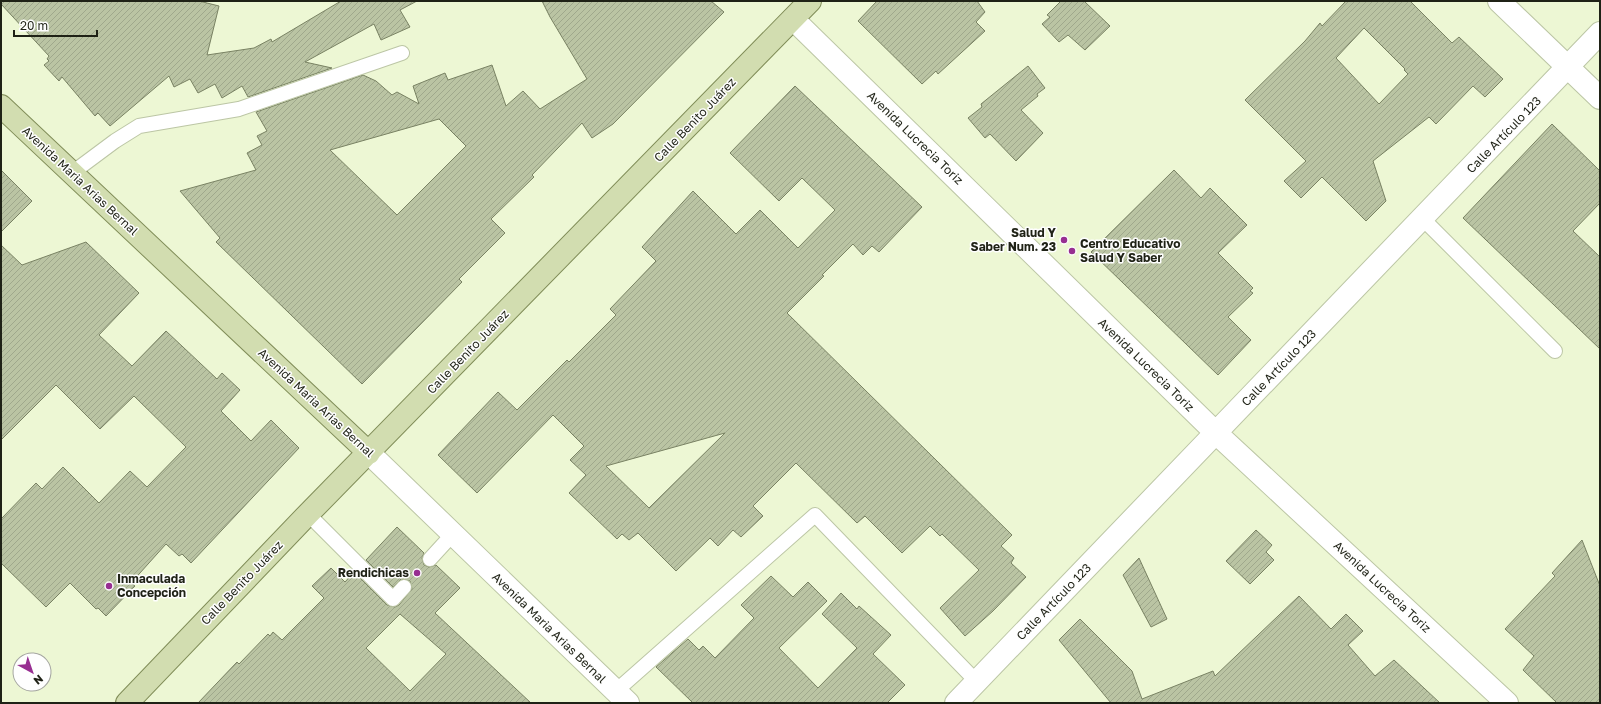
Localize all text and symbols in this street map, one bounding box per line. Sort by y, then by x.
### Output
scale bar [14,12,97,38]
text: 20 m [20,18,48,33]
street label: Calle Benito Juárez [651,74,739,165]
street label: Avenida Lucrecia Toriz [864,88,966,187]
street label: Calle Artículo 123 [1463,93,1544,176]
street label: Avenida Maria Arias Bernal [19,123,142,238]
place label: Salud Y Saber Num. 23 [971,225,1057,254]
marker: Salud Y Saber Num. 23 [1059,235,1069,245]
place label: Centro Educativo Salud Y Saber [1080,236,1180,265]
marker: Centro Educativo Salud Y Saber [1067,246,1077,256]
street label: Calle Benito Juárez [424,306,512,397]
street label: Avenida Lucrecia Toriz [1095,315,1197,414]
street label: Calle Artículo 123 [1238,326,1319,409]
street label: Avenida Maria Arias Bernal [255,345,378,460]
street label: Calle Benito Juárez [198,537,286,628]
street label: Avenida Lucrecia Toriz [1331,538,1434,636]
street label: Calle Artículo 123 [1013,560,1094,643]
place label: Rendichicas [338,565,409,580]
marker: Rendichicas [412,568,422,578]
street label: Avenida Maria Arias Bernal [489,569,610,686]
place label: Inmaculada Concepción [117,571,186,600]
marker: Inmaculada Concepción [104,581,114,591]
north arrow [12,652,52,692]
text: N [31,672,46,688]

